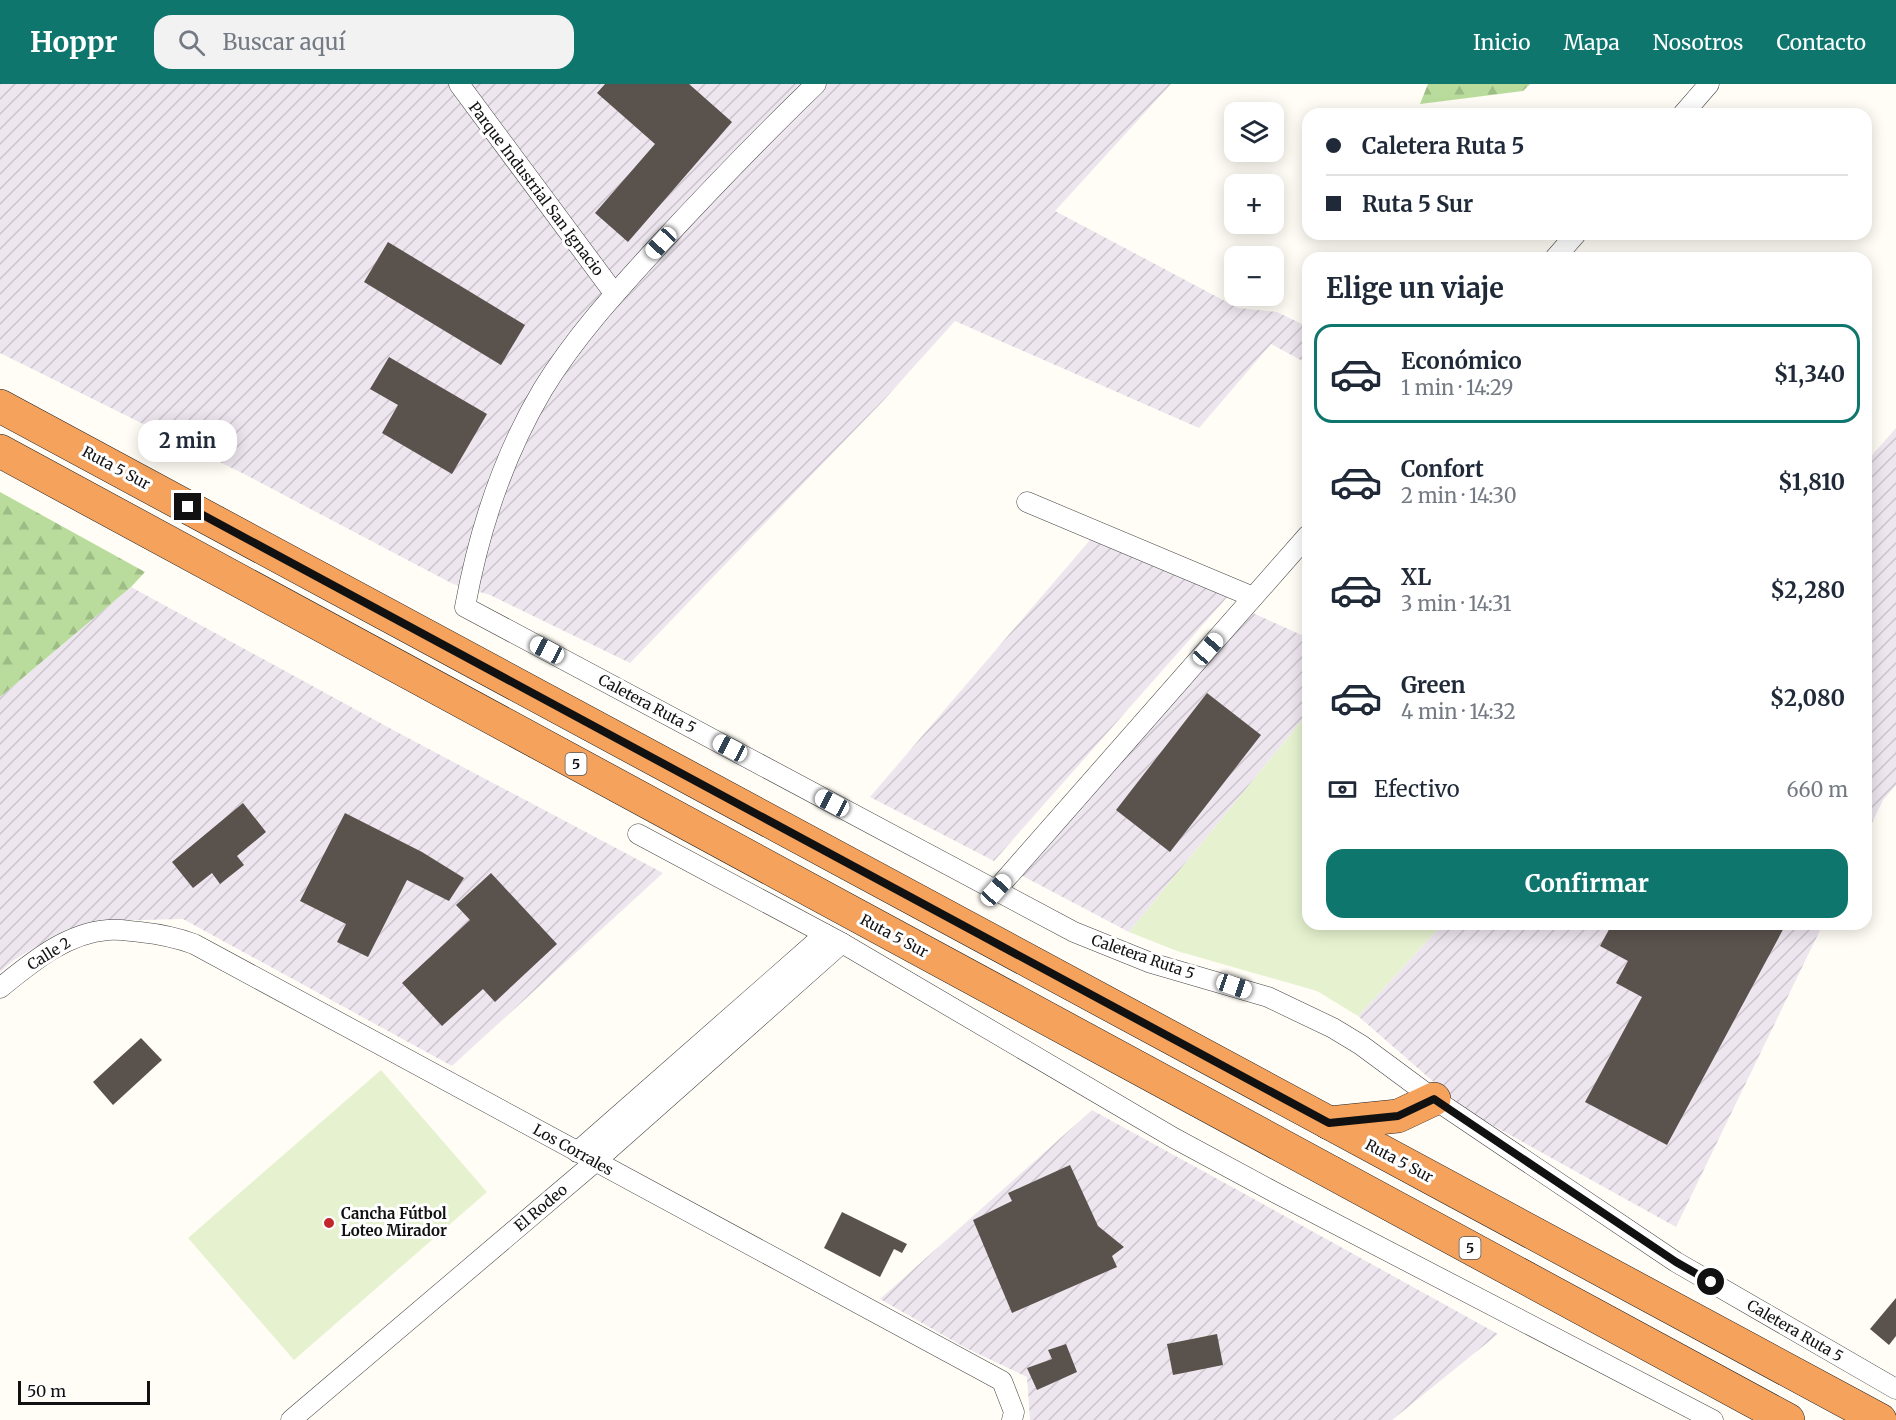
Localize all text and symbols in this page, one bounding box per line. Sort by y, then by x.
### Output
search box [154,15,574,69]
text: Hoppr [30,24,118,60]
icon: search [175,26,208,59]
text: Buscar aquí [223,28,346,56]
text: Inicio [1473,29,1531,56]
text: Mapa [1564,29,1620,56]
text: Nosotros [1653,29,1743,56]
text: Contacto [1776,29,1866,56]
street label: Parque Industrial San Ignacio [465,98,608,280]
map controls [1224,102,1284,306]
button: layers [1224,102,1284,162]
text: Caletera Ruta 5 [1362,132,1524,160]
button: + [1224,174,1284,234]
text: Ruta 5 Sur [1362,190,1473,218]
car [642,224,680,262]
button: − [1224,246,1284,306]
text: Elige un viaje [1326,271,1504,305]
icon: car [1329,347,1383,401]
text: Económico [1401,347,1522,375]
text: $1,340 [1774,360,1845,388]
text: 1 min · 14:29 [1401,375,1513,400]
callout: 2 min [138,420,237,462]
text: 2 min [159,428,216,453]
street label: Ruta 5 Sur [79,442,154,493]
icon: car [1329,455,1383,509]
text: Confort [1401,455,1484,483]
text: $1,810 [1778,468,1845,496]
text: 2 min · 14:30 [1401,483,1517,508]
route end [174,493,201,520]
icon: car [1329,563,1383,617]
text: XL [1401,563,1431,591]
text: $2,280 [1770,576,1845,604]
text: 3 min · 14:31 [1401,591,1512,616]
car [1189,630,1227,668]
car [527,634,567,666]
street label: Caletera Ruta 5 [595,670,699,737]
icon: car [1329,671,1383,725]
text: Green [1401,671,1465,699]
text: $2,080 [1770,684,1845,712]
text: 4 min · 14:32 [1401,699,1516,724]
car [710,732,750,764]
road number: 5 [566,753,586,775]
icon: cash [1326,773,1359,806]
text: Efectivo [1374,775,1460,803]
text: 660 m [1786,777,1848,802]
car [812,787,852,819]
button: Confirmar [1326,849,1848,918]
car [977,871,1015,909]
street label: Ruta 5 Sur [857,910,932,961]
street label: Caletera Ruta 5 [1089,930,1197,983]
street label: Calle 2 [24,933,74,974]
car [1214,972,1254,1000]
street label: Los Corrales [530,1120,617,1179]
street label: Ruta 5 Sur [1362,1135,1437,1186]
street label: El Rodeo [510,1180,571,1235]
place label: Cancha Fútbol Loteo Mirador [341,1204,447,1240]
marker: Cancha Fútbol Loteo Mirador [322,1216,336,1230]
road number: 5 [1460,1237,1480,1259]
route start [1697,1268,1724,1295]
street label: Caletera Ruta 5 [1744,1295,1847,1366]
scale bar [18,1378,150,1406]
text: 50 m [27,1381,66,1401]

